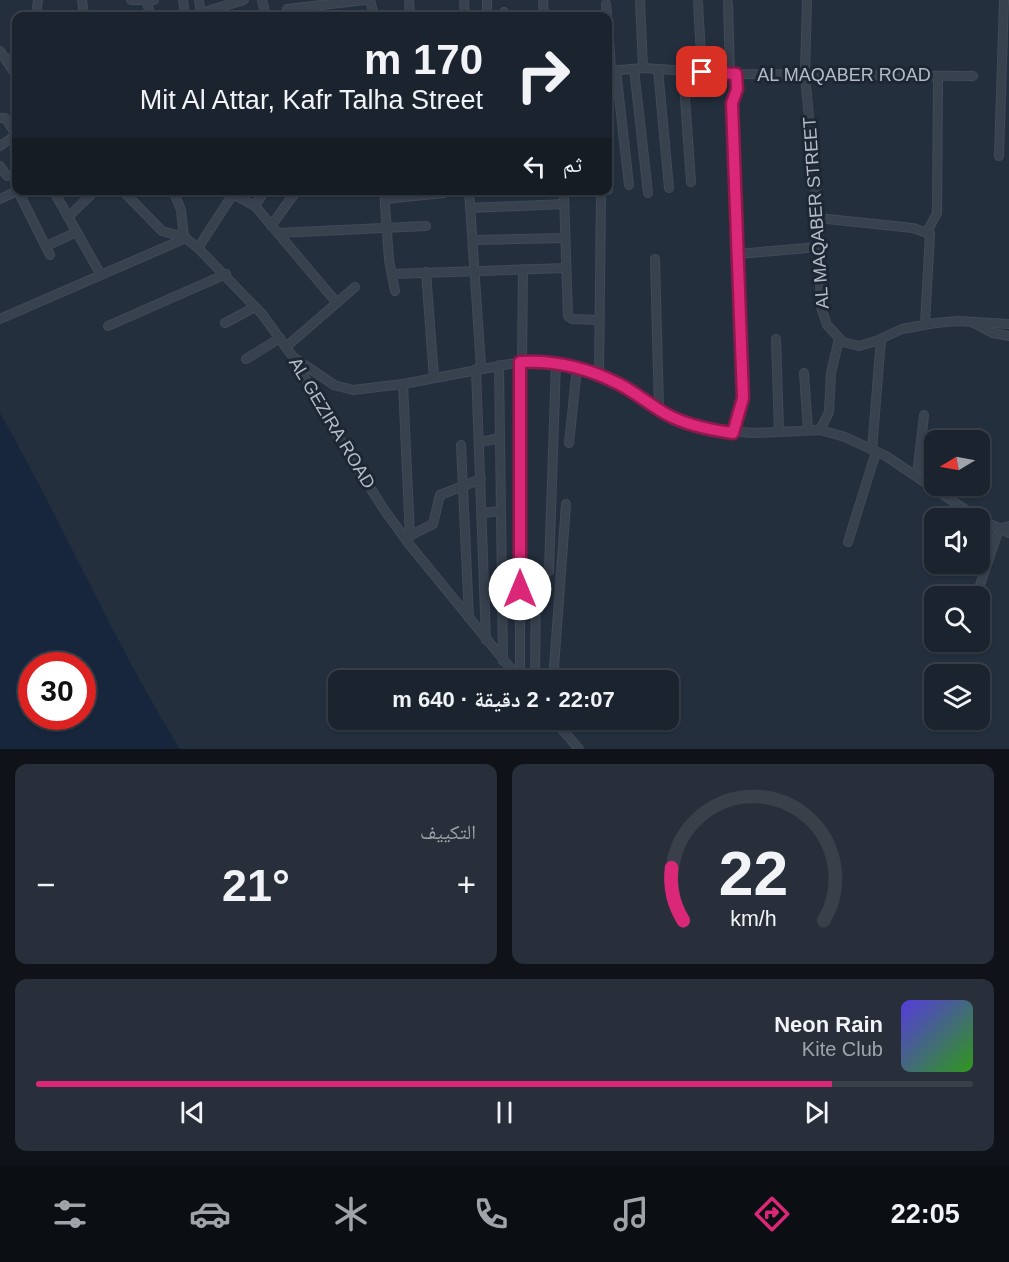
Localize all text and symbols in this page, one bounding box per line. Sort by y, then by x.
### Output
text: 170 m [364,36,483,83]
icon: right [504,36,582,114]
pin [676,46,727,97]
icon: arrive [685,55,718,88]
street label: AL MAQABER ROAD [757,65,931,85]
text: Mit Al Attar, Kafr Talha Street [140,85,483,115]
street label: AL MAQABER STREET [799,116,833,310]
icon: left [518,150,551,183]
text: ثم [563,152,582,177]
street label: AL GEZIRA ROAD [285,354,379,492]
north arrow [924,430,990,496]
map controls [924,430,990,730]
button: sound [924,508,990,574]
position arrow [488,557,552,621]
button: search [924,586,990,652]
speed limit sign: 30 [18,652,96,730]
button: layers [924,664,990,730]
text: 22:07 · 2 دقيقة · 640 m [392,687,615,712]
text: التكييف [420,821,476,843]
text: 22 [718,839,788,908]
text: 21° [222,860,290,911]
text: − [36,866,55,903]
text: + [457,866,476,903]
text: km/h [730,907,776,931]
text: Neon Rain [774,1012,883,1037]
text: Kite Club [802,1038,883,1060]
icon: previous [176,1096,209,1129]
icon: pause [488,1096,521,1129]
icon: next [800,1096,833,1129]
icon: filters [49,1193,91,1235]
icon: car [189,1193,231,1235]
icon: climate [330,1193,372,1235]
icon: phone [470,1193,512,1235]
icon: music [610,1193,652,1235]
icon: directions [751,1193,793,1235]
text: 22:05 [891,1199,960,1229]

